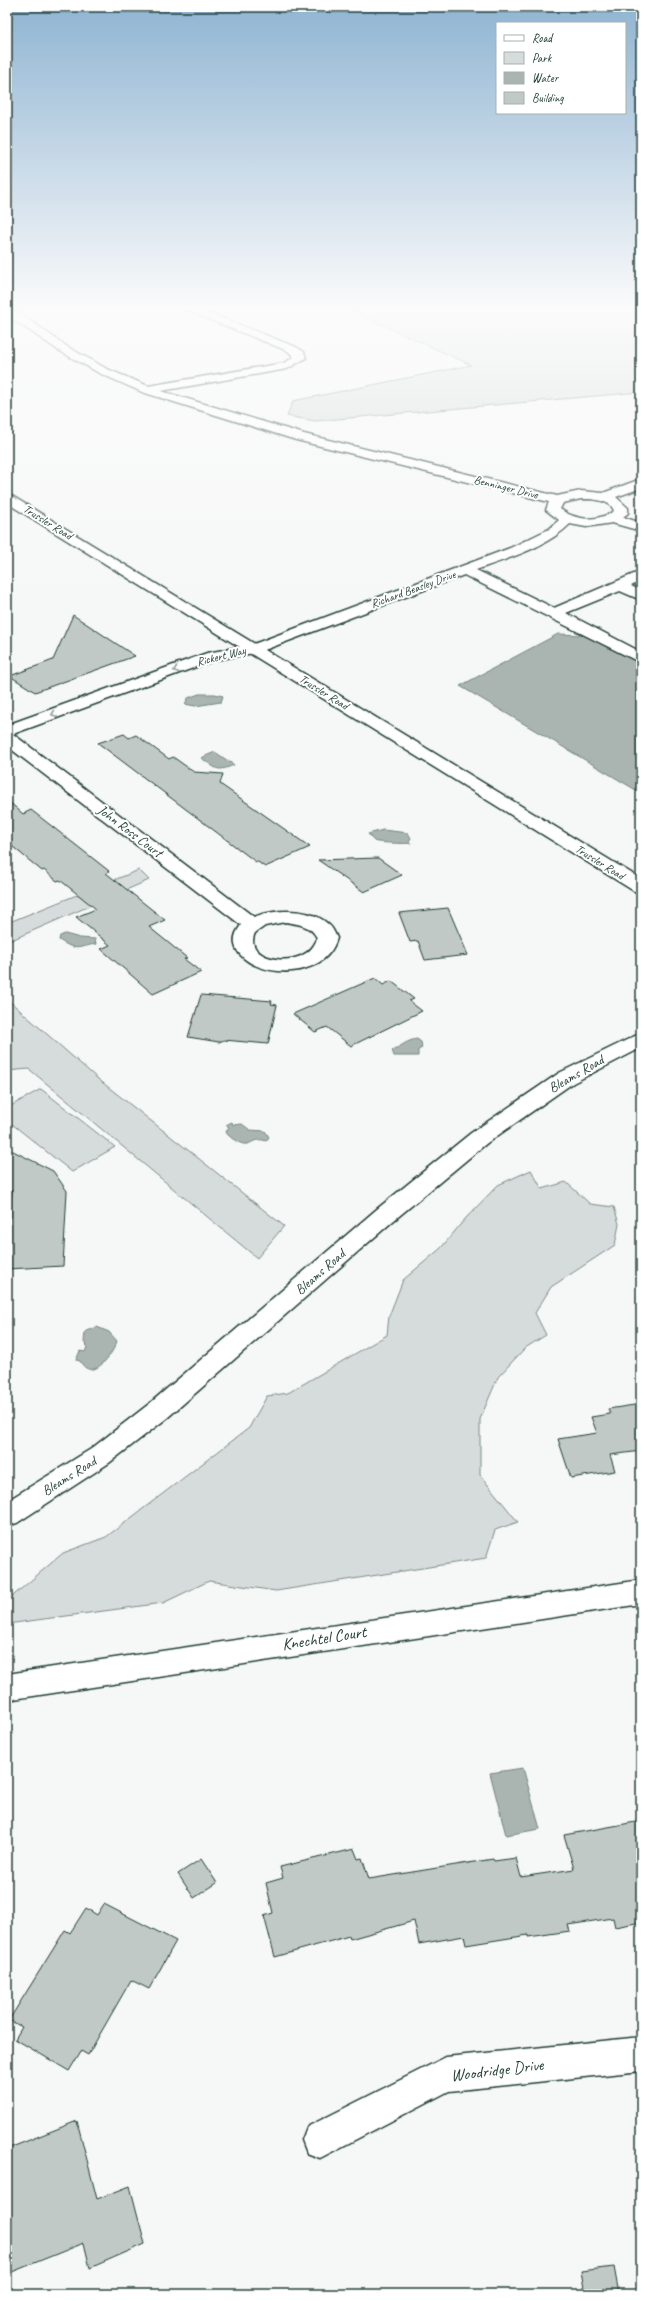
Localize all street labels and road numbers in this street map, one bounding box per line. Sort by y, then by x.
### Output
street label: Benninger Drive [472,471,541,503]
street label: Trussler Road [20,501,78,545]
street label: Richard Beasley Drive [368,566,459,612]
street label: Rickert Way [195,642,248,670]
street label: Trussler Road [296,671,354,715]
street label: John Ross Court [93,801,168,862]
street label: Trussler Road [572,841,630,885]
street label: Bleams Road [545,1050,609,1097]
street label: Bleams Road [292,1244,350,1298]
street label: Bleams Road [39,1451,101,1499]
street label: Knechtel Court [280,1621,370,1655]
street label: Woodridge Drive [450,2054,546,2086]

